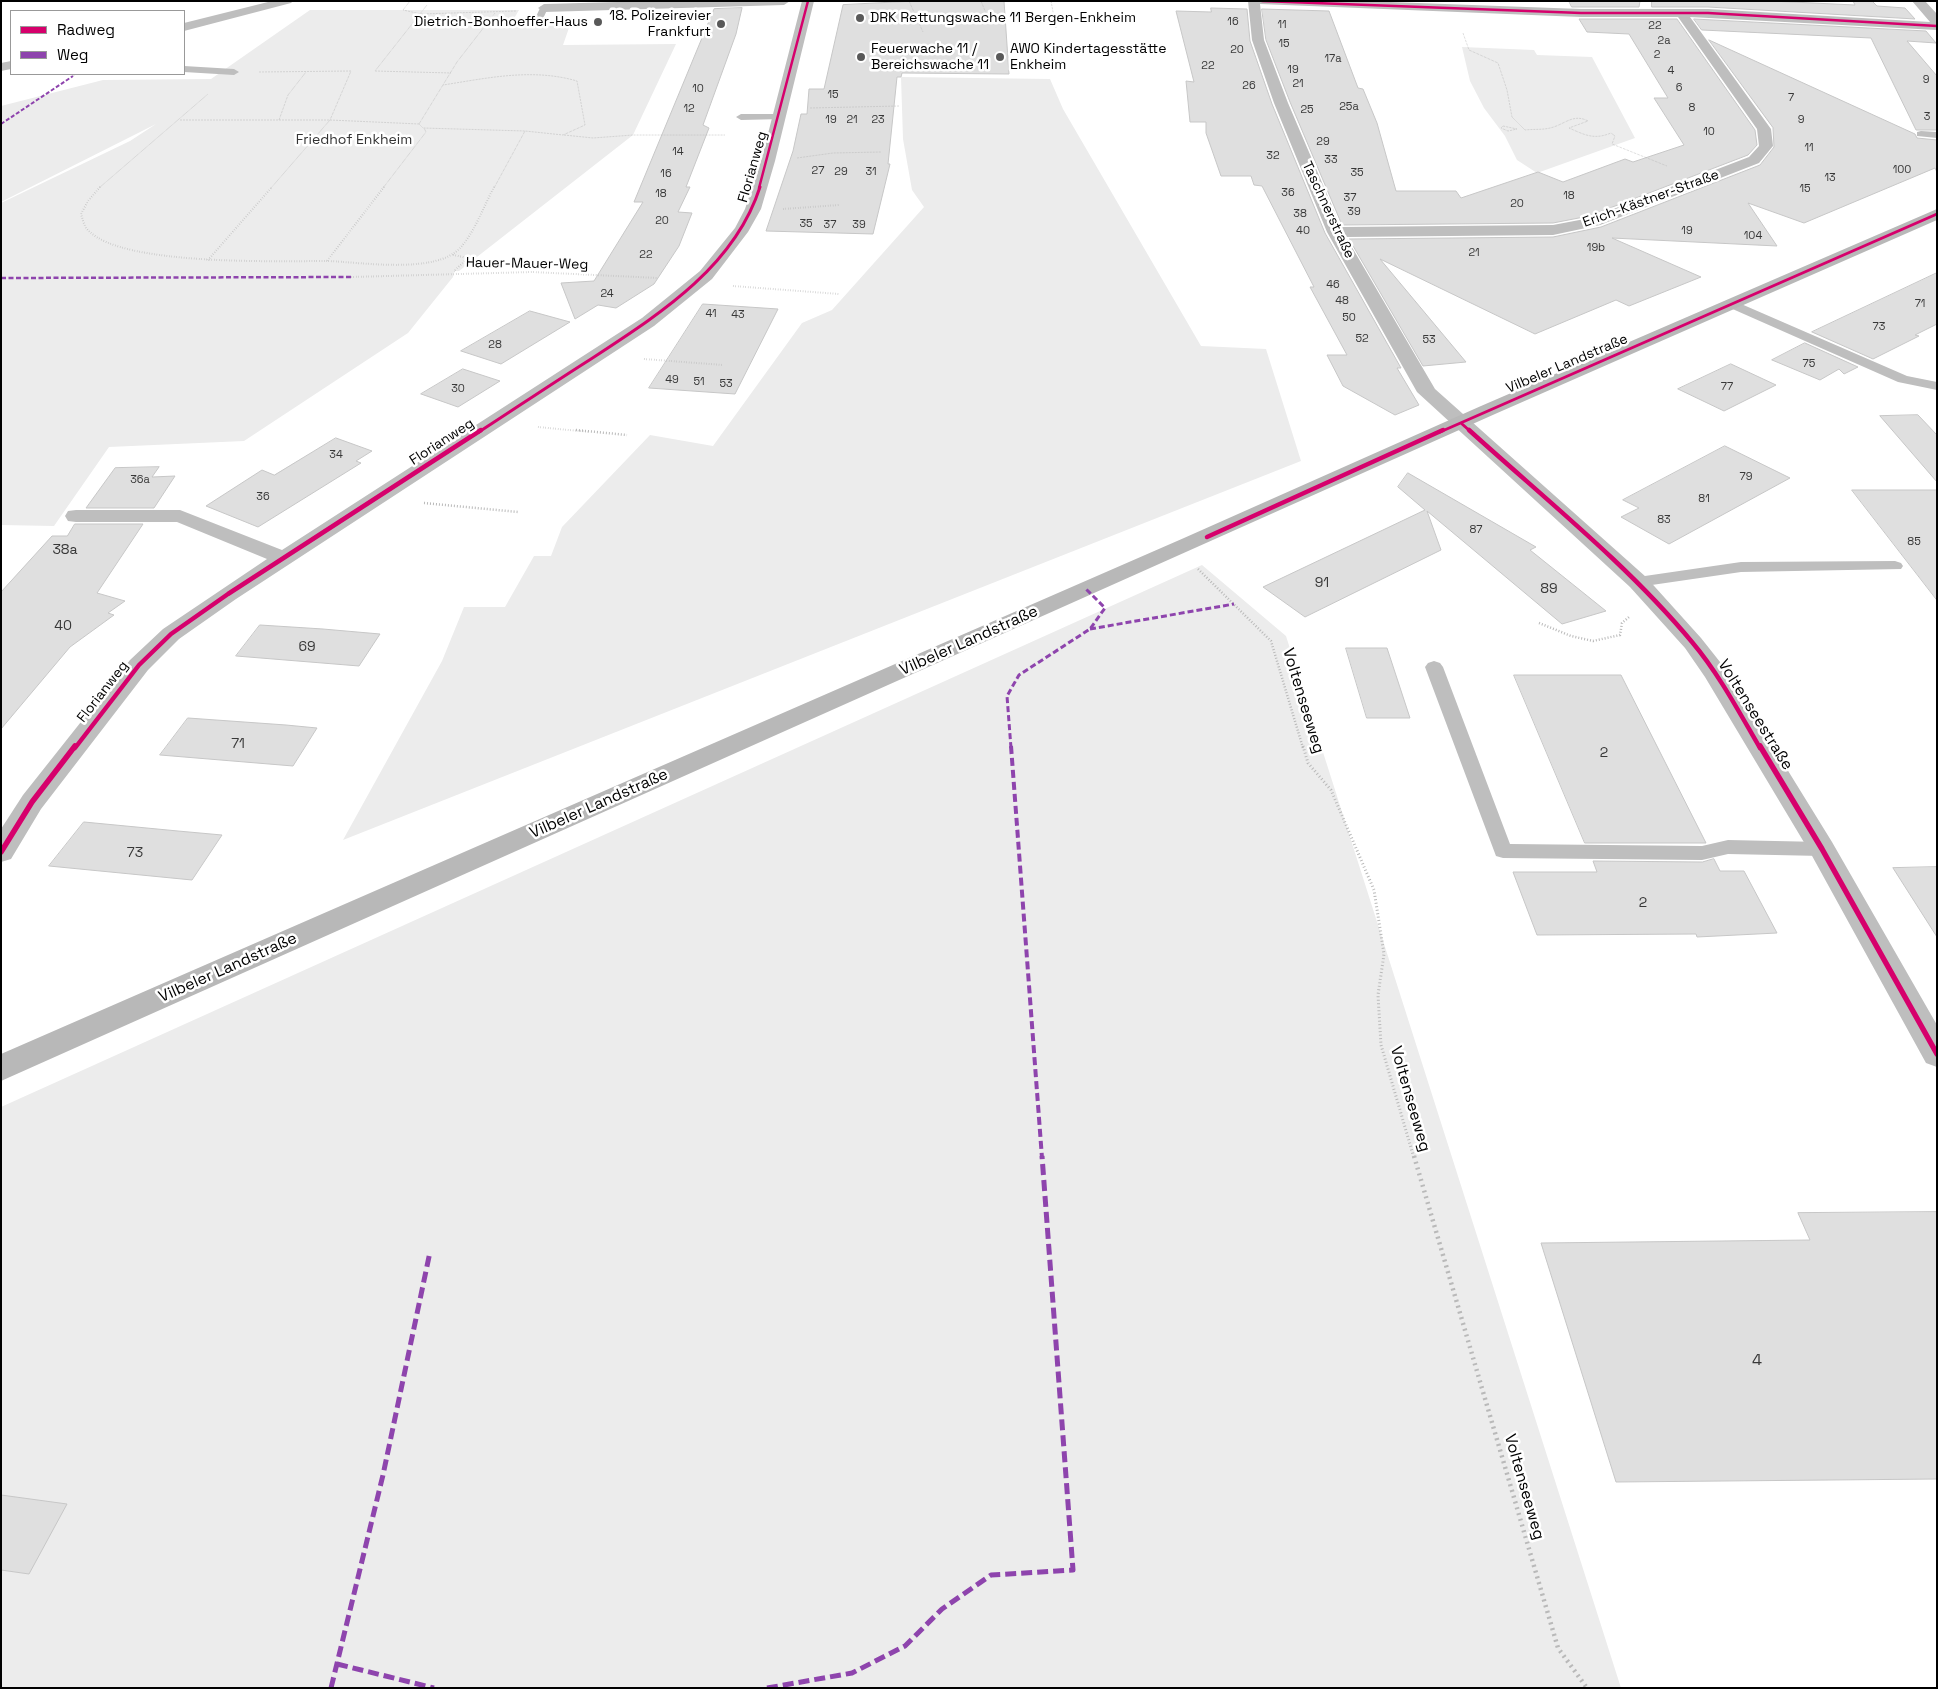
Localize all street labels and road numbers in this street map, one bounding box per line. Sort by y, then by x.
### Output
street label: Florianweg [735,129,771,205]
street label: Taschnerstraße [1298,159,1358,261]
street label: Erich-Kästner-Straße [1581,167,1721,231]
street label: Hauer-Mauer-Weg [466,255,588,273]
street label: Vilbeler Landstraße [1504,331,1630,397]
street label: Florianweg [407,415,477,469]
street label: Vilbeler Landstraße [897,602,1041,680]
street label: Voltenseeweg [1278,646,1328,756]
street label: Voltenseestraße [1713,656,1797,774]
street label: Florianweg [74,658,132,726]
street label: Vilbeler Landstraße [527,765,671,843]
street label: Vilbeler Landstraße [156,929,300,1007]
street label: Voltenseeweg [1386,1044,1434,1154]
street label: Voltenseeweg [1500,1432,1548,1542]

